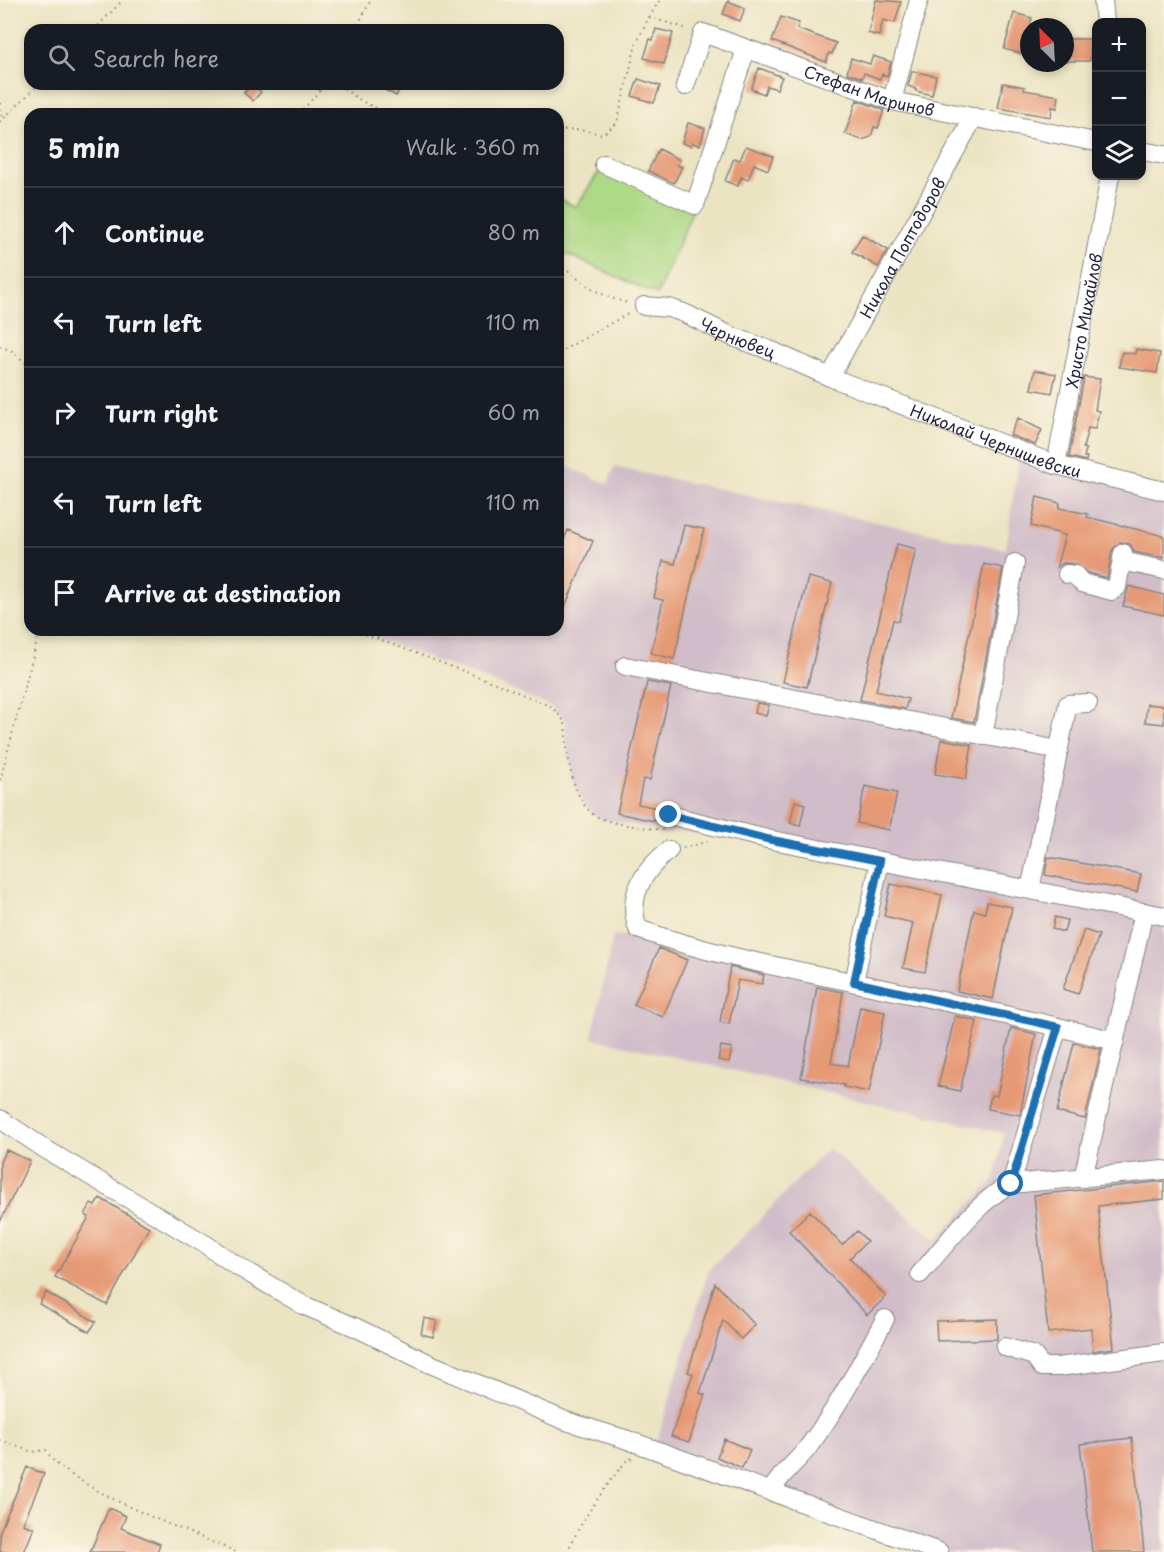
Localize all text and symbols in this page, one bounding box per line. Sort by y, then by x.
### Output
north arrow [1020,18,1074,72]
map controls [1092,18,1146,180]
button: + [1092,18,1146,72]
search box [24,24,564,90]
icon: search [45,41,78,74]
text: Search here [93,41,219,74]
street label: Стефан Маринов [801,58,937,121]
button: − [1092,72,1146,126]
button: layers [1092,126,1146,180]
text: 5 min [48,128,120,167]
text: Walk · 360 m [406,132,540,162]
street label: Никола Поптодоров [853,173,950,322]
icon: ahead [48,216,81,249]
text: Continue [105,216,204,249]
text: 80 m [488,217,540,247]
street label: Христо Михайлов [1059,251,1107,390]
icon: left [48,306,81,339]
text: Turn left [105,306,202,339]
text: 110 m [486,307,540,337]
street label: Чернювец [696,311,779,363]
icon: right [48,396,81,429]
text: Turn right [105,396,218,429]
text: 60 m [488,397,540,427]
street label: Николай Чернишевски [907,397,1084,483]
icon: left [48,486,81,519]
text: Turn left [105,486,202,519]
text: 110 m [486,487,540,517]
icon: arrive [48,576,81,609]
text: Arrive at destination [105,576,341,609]
route end [655,801,681,827]
route start [997,1170,1023,1196]

